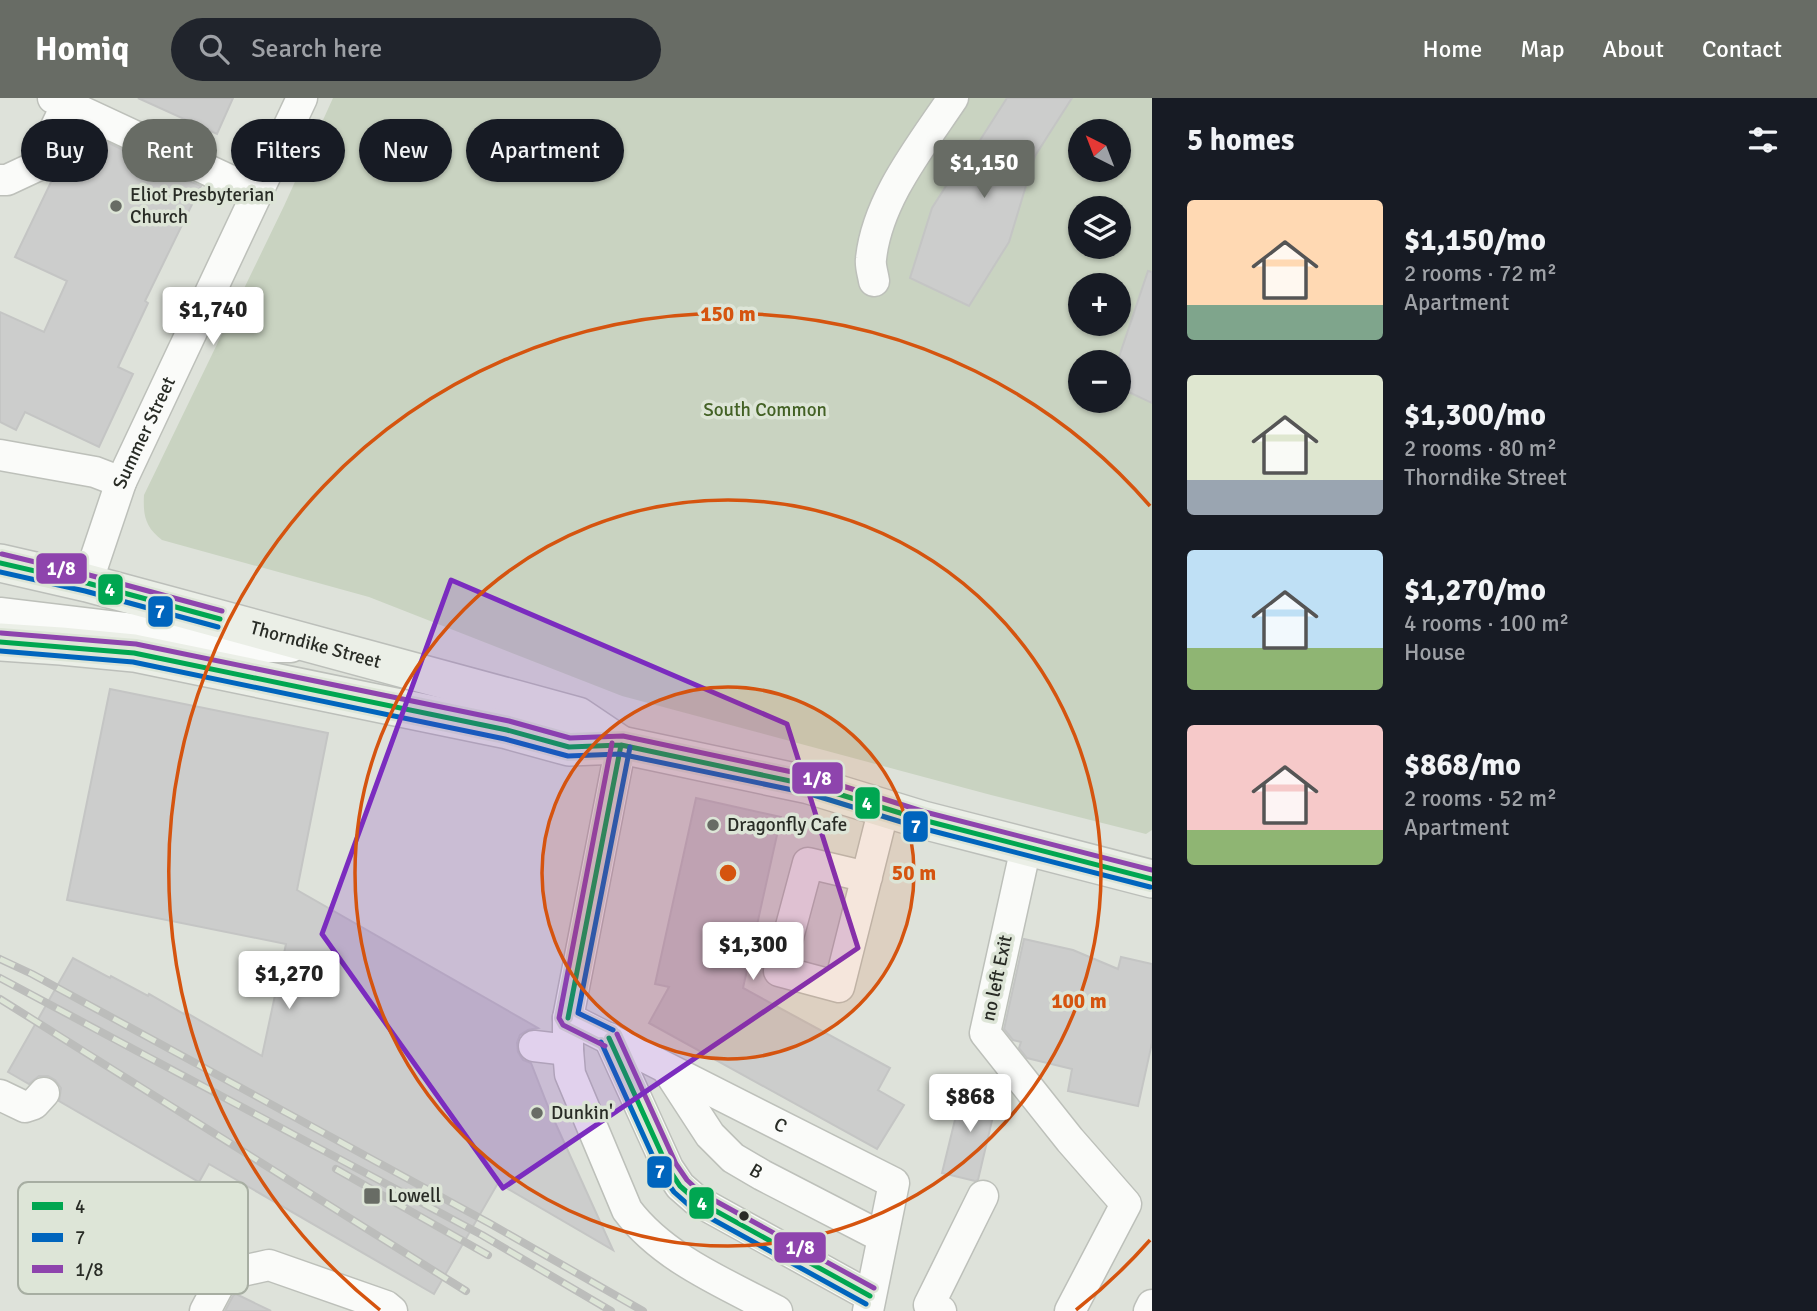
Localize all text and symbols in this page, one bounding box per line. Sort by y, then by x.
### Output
search box [171,18,661,81]
text: Homiq [35,29,129,70]
icon: search [195,30,233,68]
text: Search here [251,33,382,65]
text: Home [1422,34,1482,64]
text: Map [1520,34,1565,64]
text: About [1603,34,1664,64]
text: Contact [1702,34,1782,64]
chip: Buy [21,119,108,182]
chip: Rent [122,119,217,182]
chip: Filters [231,119,345,182]
chip: New [359,119,452,182]
chip: Apartment [466,119,624,182]
north arrow [1068,119,1130,182]
map controls [1068,119,1131,413]
icon: filters [1744,121,1782,159]
text: 5 homes [1187,122,1294,159]
pin: $1,150 [927,140,1041,200]
text: $1,150 [950,148,1018,177]
place label: Eliot Presbyterian Church [130,183,274,229]
button: layers [1068,196,1131,259]
marker: Eliot Presbyterian Church [108,198,124,214]
text: $1,150/mo [1404,222,1546,259]
icon: home [1243,228,1327,312]
text: 2 rooms · 72 m² [1404,259,1557,288]
button: + [1068,273,1131,336]
pin: $1,740 [156,288,270,347]
text: Apartment [1404,288,1509,317]
text: $1,740 [179,295,247,324]
text: 150 m [700,301,756,327]
button: − [1068,350,1131,413]
street label: Summer Street [108,372,181,492]
text: $1,300/mo [1404,397,1546,434]
park label: South Common [703,398,827,422]
icon: home [1243,403,1327,487]
text: 2 rooms · 80 m² [1404,434,1557,463]
text: Thorndike Street [1404,463,1567,492]
line badge: 1/8 [35,552,88,585]
text: 1/8 [46,557,76,581]
text: $1,270/mo [1404,572,1546,609]
line badge: 4 [97,573,124,606]
text: 4 [105,578,115,602]
icon: home [1243,578,1327,662]
line badge: 7 [147,595,174,628]
text: 7 [155,600,165,624]
text: 4 rooms · 100 m² [1404,609,1569,638]
street label: Thorndike Street [247,616,384,674]
text: House [1404,638,1466,667]
text: $868/mo [1404,747,1521,784]
icon: home [1243,753,1327,837]
line badge: 1/8 [791,761,844,795]
text: 1/8 [802,767,832,791]
text: 2 rooms · 52 m² [1404,784,1557,813]
line badge: 4 [854,786,881,820]
text: 4 [862,792,872,816]
line badge: 7 [902,810,929,843]
place label: Dragonfly Cafe [727,813,847,837]
text: Apartment [1404,813,1509,842]
text: 7 [911,815,921,839]
marker: Dragonfly Cafe [705,817,721,833]
text: 50 m [892,860,936,886]
centre of rings [716,861,740,885]
pin: $1,300 [696,922,810,982]
text: $1,300 [719,930,787,959]
street label: no left Exit [976,933,1018,1023]
pin: $1,270 [232,951,346,1011]
text: $1,270 [255,959,323,988]
text: 100 m [1051,988,1107,1014]
pin: $868 [929,1074,1011,1134]
text: $868 [945,1082,995,1111]
place label: Dunkin' [551,1101,613,1125]
marker: Dunkin' [529,1105,545,1121]
street label: C [770,1112,791,1139]
line badge: 7 [646,1155,673,1189]
street label: B [745,1158,767,1185]
text: 7 [655,1160,665,1184]
legend [18,1182,248,1294]
place label: Lowell [388,1184,441,1208]
marker: Lowell [362,1186,382,1206]
line badge: 4 [688,1186,715,1220]
text: 4 [697,1192,707,1216]
text: 4 [75,1195,85,1219]
unlabelled marker [737,1209,751,1223]
text: 7 [75,1226,85,1250]
line badge: 1/8 [773,1231,827,1264]
text: 1/8 [785,1236,815,1260]
text: 1/8 [75,1258,104,1282]

